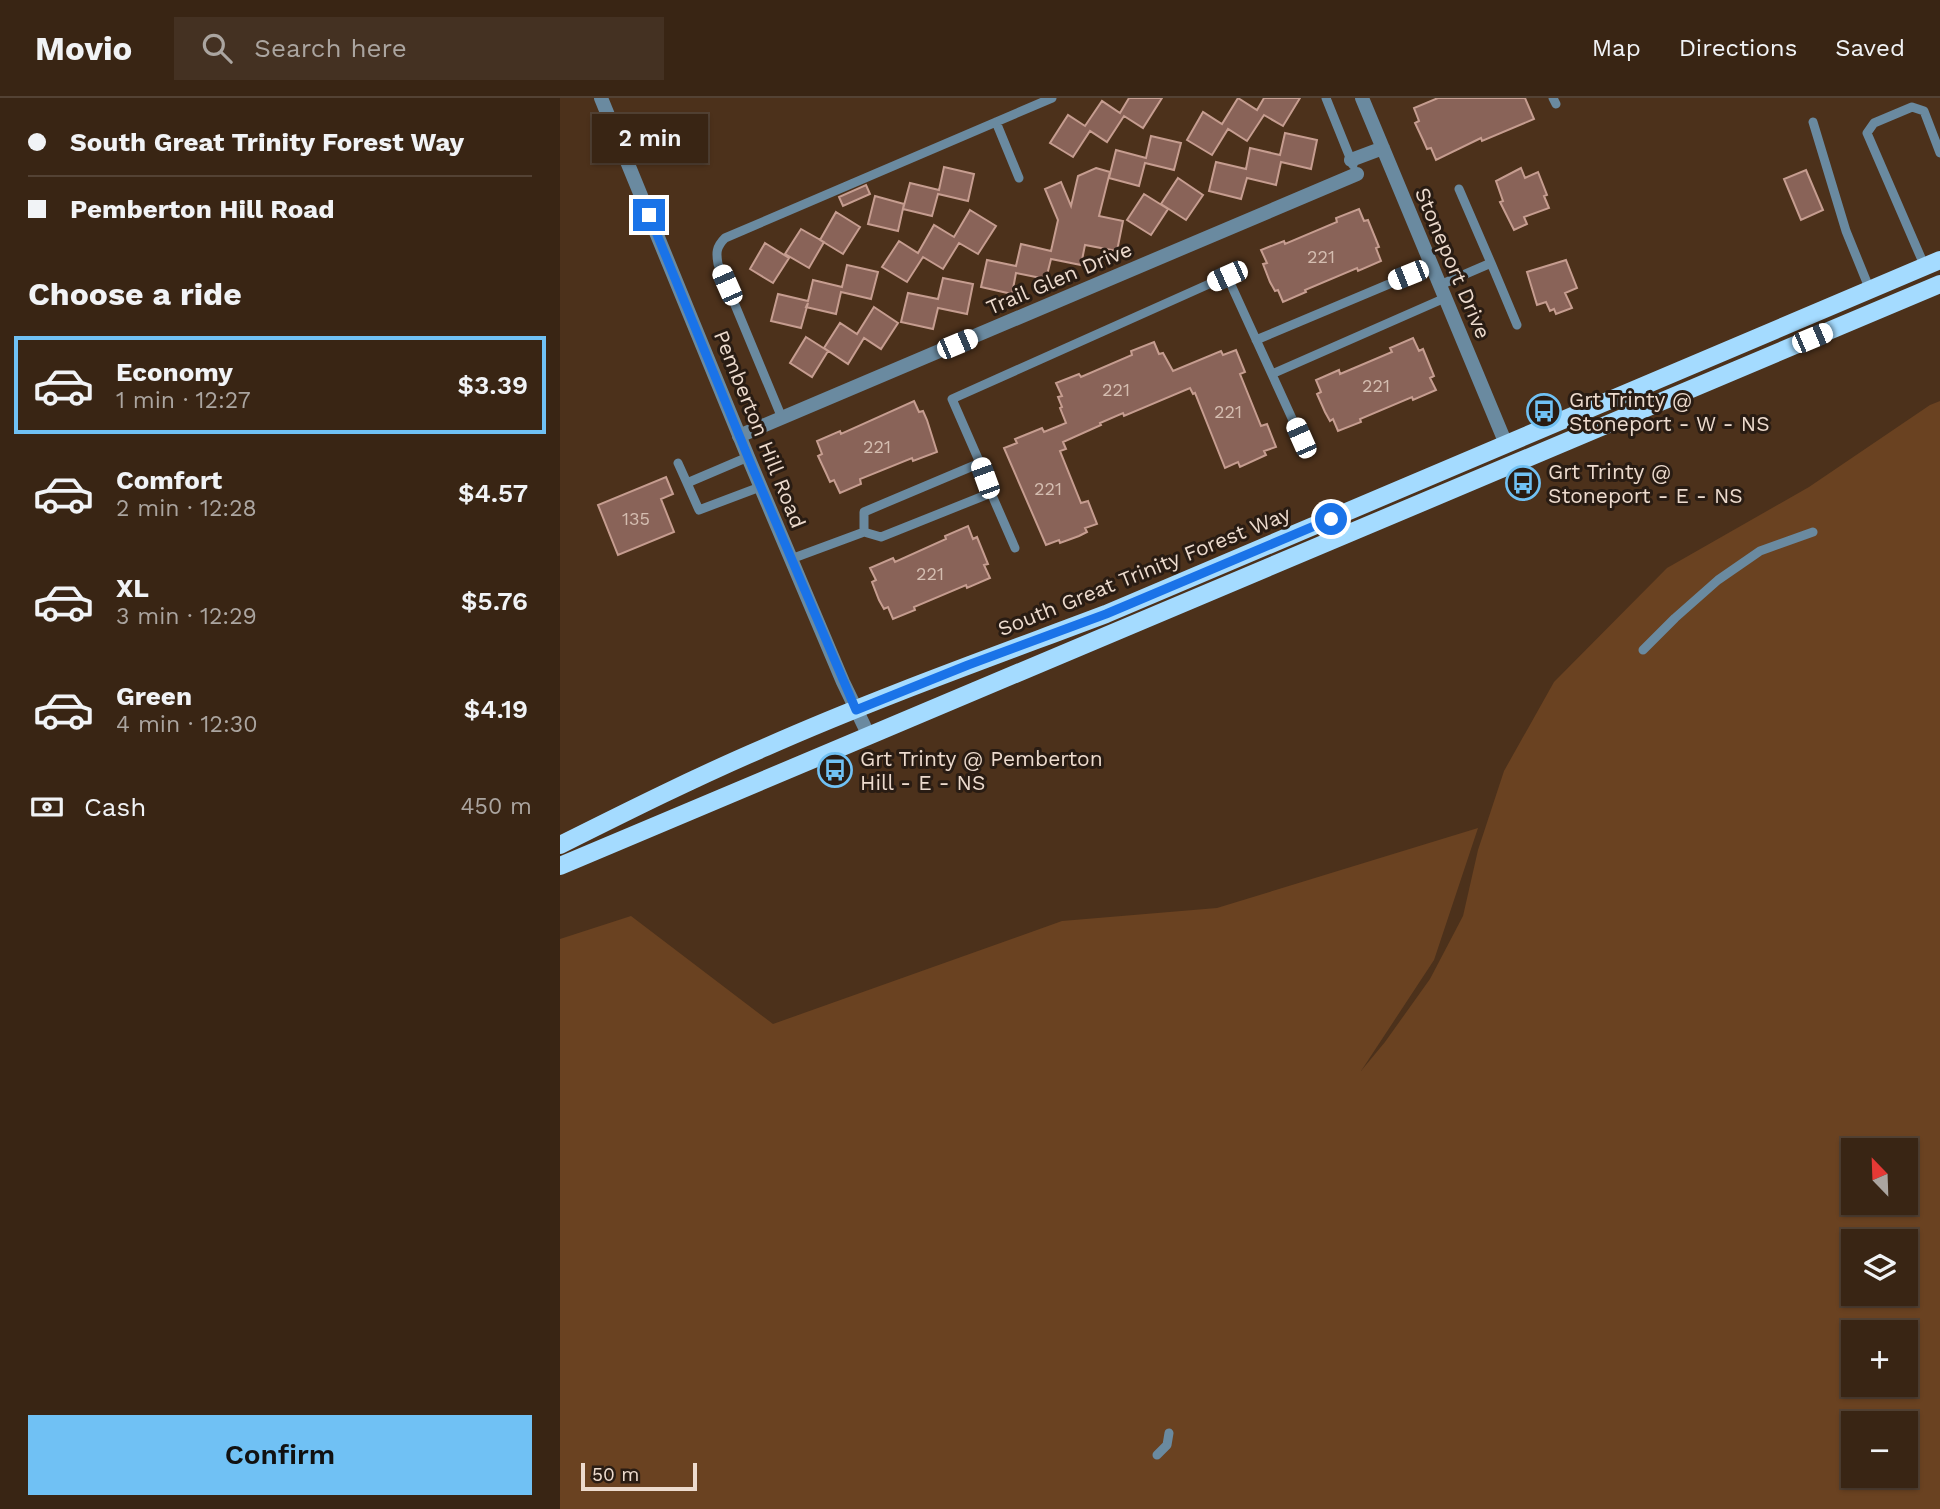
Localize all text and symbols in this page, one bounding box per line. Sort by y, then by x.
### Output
search box [174,17,664,80]
text: Movio [35,29,132,68]
icon: search [198,29,236,67]
text: Search here [254,33,407,63]
text: Map [1592,34,1641,62]
text: Directions [1679,34,1797,62]
text: Saved [1835,34,1905,62]
callout: 2 min [591,114,707,162]
text: 2 min [618,125,682,152]
text: South Great Trinity Forest Way [70,127,464,157]
street label: Stoneport Drive [1410,184,1496,342]
text: Pemberton Hill Road [70,194,335,224]
route end [633,199,665,231]
street label: Trail Glen Drive [982,236,1136,320]
house number: 221 [1307,246,1335,267]
car [1385,257,1432,293]
car [1204,258,1251,294]
car [709,262,746,308]
text: Choose a ride [28,275,242,313]
car [1789,320,1836,356]
street label: Pemberton Hill Road [709,326,811,532]
car [934,326,981,362]
icon: car [32,354,95,417]
text: Economy [116,357,233,387]
text: $3.39 [458,370,528,400]
house number: 221 [1362,375,1390,396]
house number: 221 [1102,379,1130,400]
text: 1 min · 12:27 [116,387,251,414]
place label: Grt Trinty @ Stoneport - W - NS [1569,387,1770,436]
bus stop icon: Grt Trinty @ Stoneport - W - NS [1525,392,1563,430]
house number: 221 [1214,401,1242,422]
car [1283,415,1320,461]
house number: 221 [863,436,891,457]
car [968,455,1003,501]
place label: Grt Trinty @ Stoneport - E - NS [1548,459,1743,508]
icon: car [32,462,95,525]
bus stop icon: Grt Trinty @ Stoneport - E - NS [1504,464,1542,502]
text: Comfort [116,465,222,495]
text: $4.57 [458,478,528,508]
house number: 221 [1034,478,1062,499]
text: 2 min · 12:28 [116,495,257,522]
street label: South Great Trinity Forest Way [994,501,1294,641]
route start [1315,503,1347,535]
house number: 135 [622,508,650,529]
house number: 221 [916,563,944,584]
icon: car [32,570,95,633]
text: XL [116,573,149,603]
text: $5.76 [461,586,528,616]
text: 3 min · 12:29 [116,603,257,630]
icon: car [32,678,95,741]
text: Green [116,681,192,711]
text: $4.19 [464,694,528,724]
text: 4 min · 12:30 [116,711,258,738]
place label: Grt Trinty @ Pemberton Hill - E - NS [860,746,1103,795]
bus stop icon: Grt Trinty @ Pemberton Hill - E - NS [816,751,854,789]
icon: cash [28,788,66,826]
text: Cash [84,792,146,822]
text: 450 m [460,793,532,820]
north arrow [1841,1138,1918,1214]
map controls [1841,1138,1918,1488]
button: layers [1841,1229,1918,1306]
button: + [1841,1320,1918,1397]
button: − [1841,1411,1918,1488]
button: Confirm [28,1415,532,1495]
scale bar [581,1460,696,1492]
text: 50 m [592,1463,639,1486]

